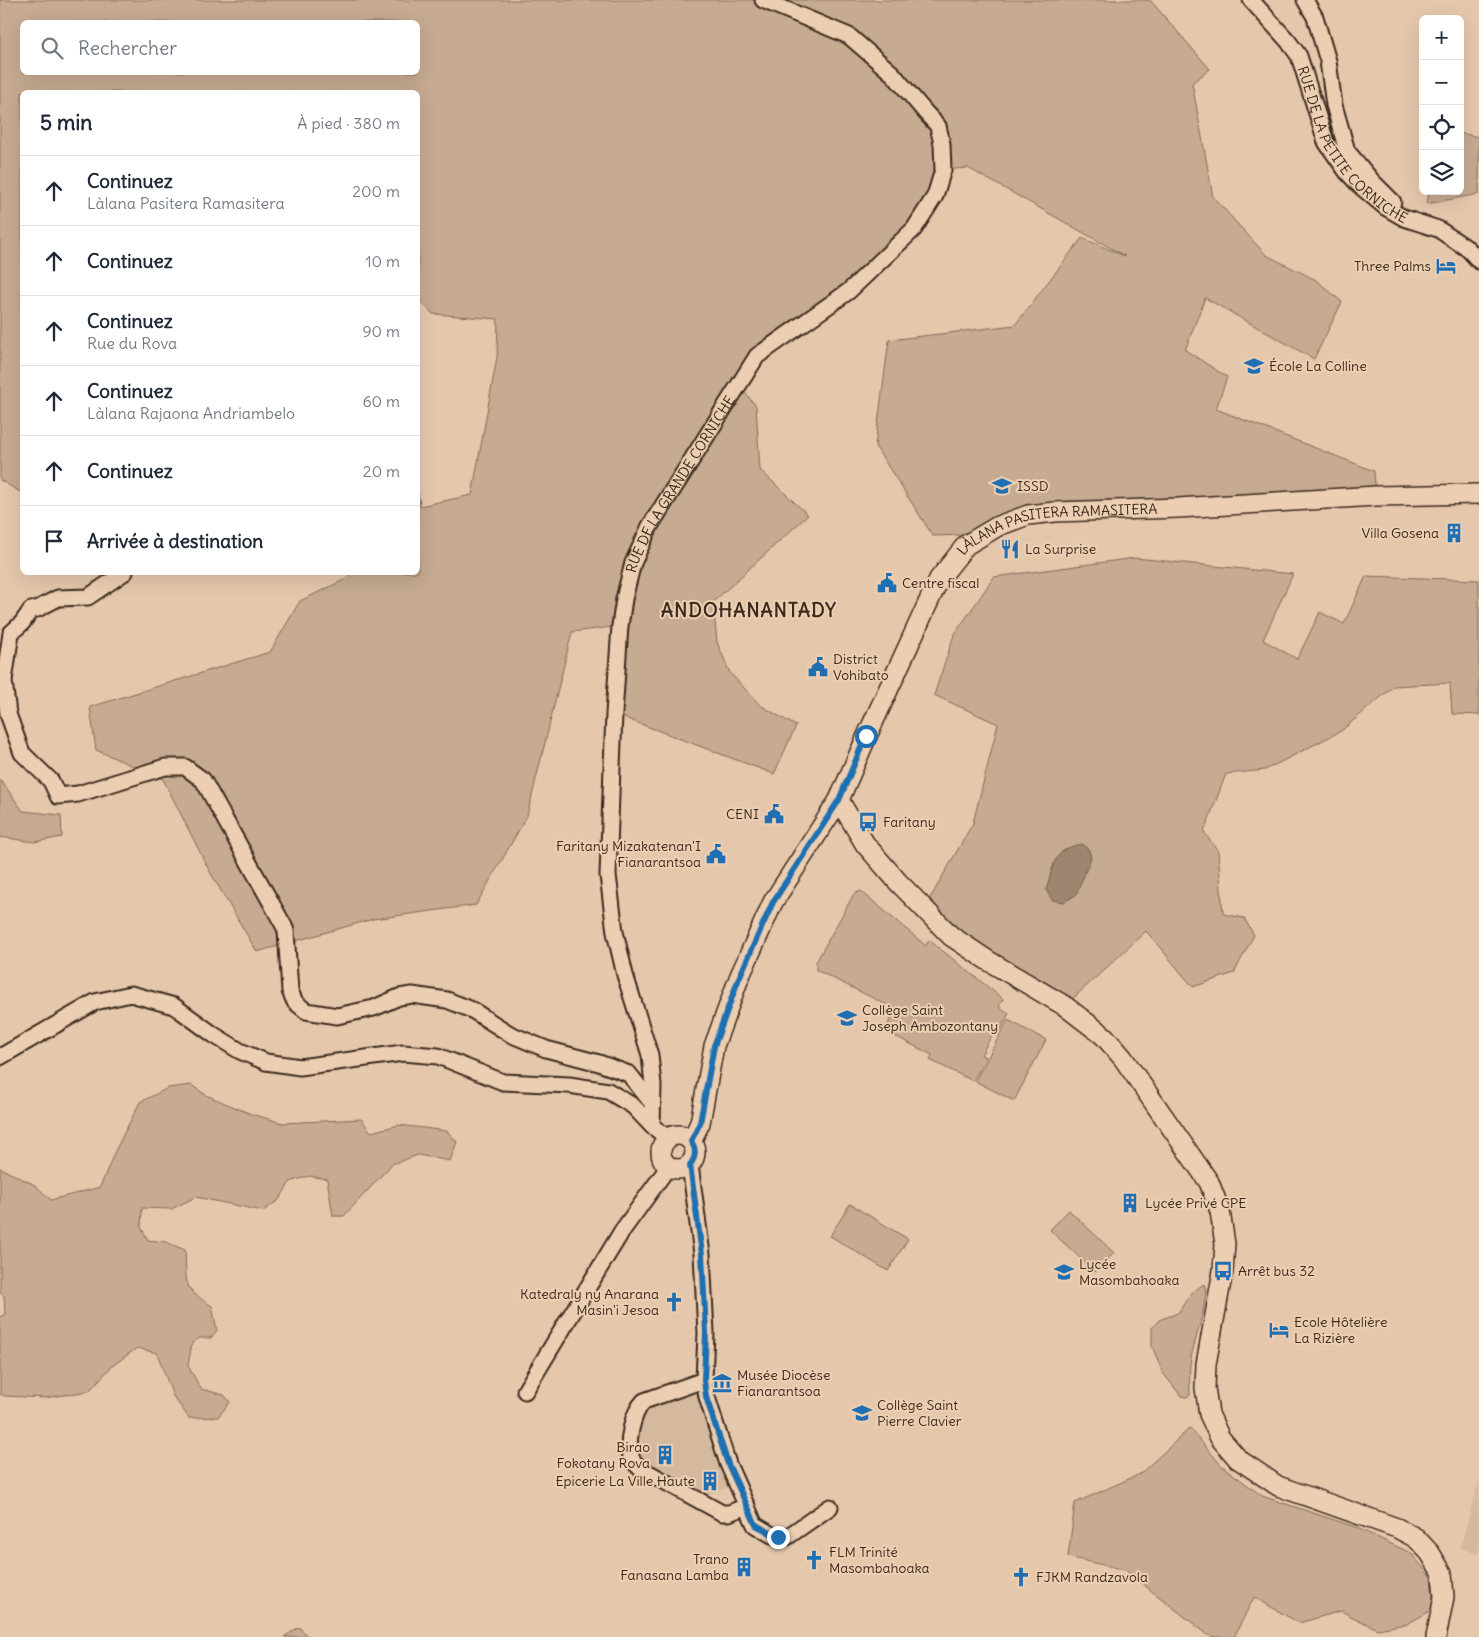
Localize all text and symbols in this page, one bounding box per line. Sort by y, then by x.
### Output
map controls [1419,15,1464,195]
button: + [1419,15,1464,60]
search box [20,20,420,75]
icon: search [38,34,66,62]
text: Rechercher [78,36,177,60]
button: − [1419,60,1464,105]
street label: RUE DE LA PETITE CORNICHE [1294,64,1411,227]
button: locate [1419,105,1464,150]
text: 5 min [40,109,92,136]
text: À pied · 380 m [297,113,400,133]
button: layers [1419,150,1464,195]
text: Continuez [87,169,173,193]
icon: ahead [40,177,68,205]
text: 200 m [352,181,400,201]
text: Làlana Pasitera Ramasitera [87,193,285,213]
icon: ahead [40,247,68,275]
text: Continuez [87,249,173,273]
text: 10 m [365,251,400,271]
hotel icon: Three Palms [1435,255,1457,277]
place label: Three Palms [1354,257,1431,275]
text: Continuez [87,309,173,333]
icon: ahead [40,317,68,345]
text: 90 m [362,321,400,341]
text: Rue du Rova [87,333,177,353]
school or university icon: École La Colline [1243,355,1265,377]
place label: École La Colline [1269,357,1367,375]
text: Continuez [87,379,173,403]
icon: ahead [40,387,68,415]
text: 60 m [362,391,400,411]
street label: RUE DE LA GRANDE CORNICHE [622,392,739,574]
text: Làlana Rajaona Andriambelo [87,403,295,423]
icon: ahead [40,457,68,485]
text: Continuez [87,459,173,483]
text: 20 m [363,461,400,481]
school or university icon: ISSD [991,475,1013,497]
place label: ISSD [1017,477,1049,495]
street label: LÀLANA PASITERA RAMASITERA [953,500,1158,558]
building icon: Villa Gosena [1443,522,1465,544]
place label: Villa Gosena [1362,524,1439,542]
icon: arrive [40,527,68,555]
text: Arrivée à destination [87,529,263,553]
restaurant icon: La Surprise [999,538,1021,560]
place label: La Surprise [1025,540,1096,558]
public building icon: Centre fiscal [876,572,898,594]
place label: Centre fiscal [902,574,980,592]
district label: ANDOHANANTADY [661,598,837,622]
place label: District Vohibato [833,650,889,684]
public building icon: District Vohibato [807,656,829,678]
route start [855,725,878,748]
public building icon: CENI [763,803,785,825]
place label: CENI [726,805,759,823]
bus stop icon: Faritany [857,811,879,833]
place label: Faritany [883,813,936,831]
place label: Faritany Mizakatenan'I Fianarantsoa [556,837,701,871]
public building icon: Faritany Mizakatenan'I Fianarantsoa [705,843,727,865]
place label: Collège Saint Joseph Ambozontany [862,1001,998,1035]
school or university icon: Collège Saint Joseph Ambozontany [836,1007,858,1029]
building icon: Lycée Privé CPE [1119,1192,1141,1214]
place label: Lycée Privé CPE [1145,1194,1247,1212]
place label: Lycée Masombahoaka [1079,1255,1179,1289]
bus stop icon: Arrêt bus 32 [1212,1260,1234,1282]
school or university icon: Lycée Masombahoaka [1053,1261,1075,1283]
place label: Arrêt bus 32 [1238,1262,1315,1280]
place label: Katedraly ny Anarana Masin'i Jesoa [520,1285,659,1319]
church icon: Katedraly ny Anarana Masin'i Jesoa [663,1291,685,1313]
place label: Ecole Hôtelière La Rizière [1294,1313,1387,1347]
hotel icon: Ecole Hôtelière La Rizière [1268,1319,1290,1341]
place label: Musée Diocèse Fianarantsoa [737,1366,831,1400]
museum icon: Musée Diocèse Fianarantsoa [711,1372,733,1394]
place label: Collège Saint Pierre Clavier [877,1396,962,1430]
school or university icon: Collège Saint Pierre Clavier [851,1402,873,1424]
place label: Birao Fokotany Rova [557,1438,650,1472]
building icon: Birao Fokotany Rova [654,1444,676,1466]
building icon: Epicerie La Ville Haute [699,1470,721,1492]
place label: Epicerie La Ville Haute [555,1472,695,1490]
route end [767,1526,790,1549]
place label: FLM Trinité Masombahoaka [829,1543,929,1577]
church icon: FLM Trinité Masombahoaka [803,1549,825,1571]
place label: Trano Fanasana Lamba [620,1550,729,1584]
building icon: Trano Fanasana Lamba [733,1556,755,1578]
church icon: FJKM Randzavola [1010,1566,1032,1588]
place label: FJKM Randzavola [1036,1568,1148,1586]

